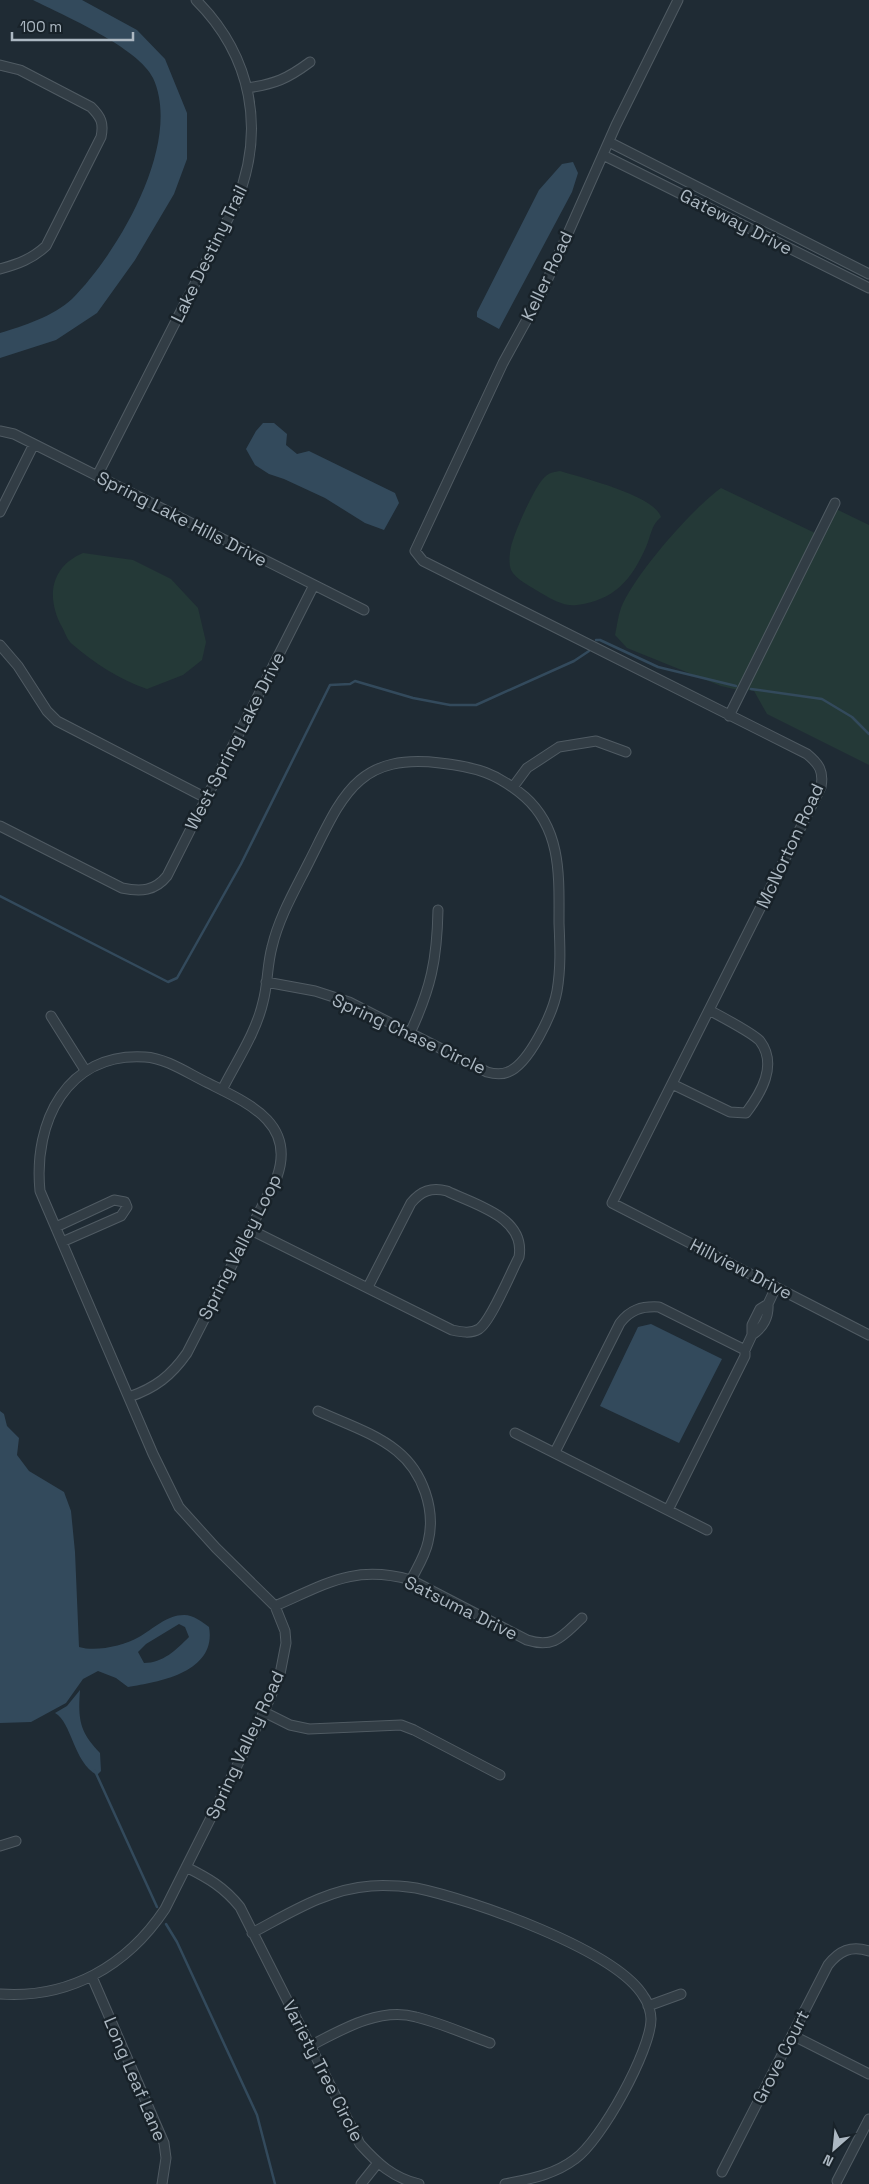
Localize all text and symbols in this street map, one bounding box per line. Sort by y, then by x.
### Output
scale bar [12,10,134,42]
text: 100 m [20,17,62,36]
street label: Lake Destiny Trail [165,181,252,326]
street label: Gateway Drive [676,183,796,260]
street label: Keller Road [516,227,577,324]
street label: Spring Lake Hills Drive [93,466,271,571]
street label: West Spring Lake Drive [180,648,290,834]
street label: McNorton Road [751,780,829,912]
street label: Spring Chase Circle [329,988,490,1079]
street label: Spring Valley Loop [193,1170,286,1323]
street label: Hillview Drive [686,1233,796,1304]
street label: Satsuma Drive [401,1570,522,1645]
street label: Spring Valley Road [200,1667,289,1823]
street label: Variety Tree Circle [278,1996,369,2145]
street label: Grove Court [747,2006,814,2108]
street label: Long Leaf Lane [99,2013,172,2144]
north arrow [809,2124,859,2174]
text: N [820,2150,836,2171]

